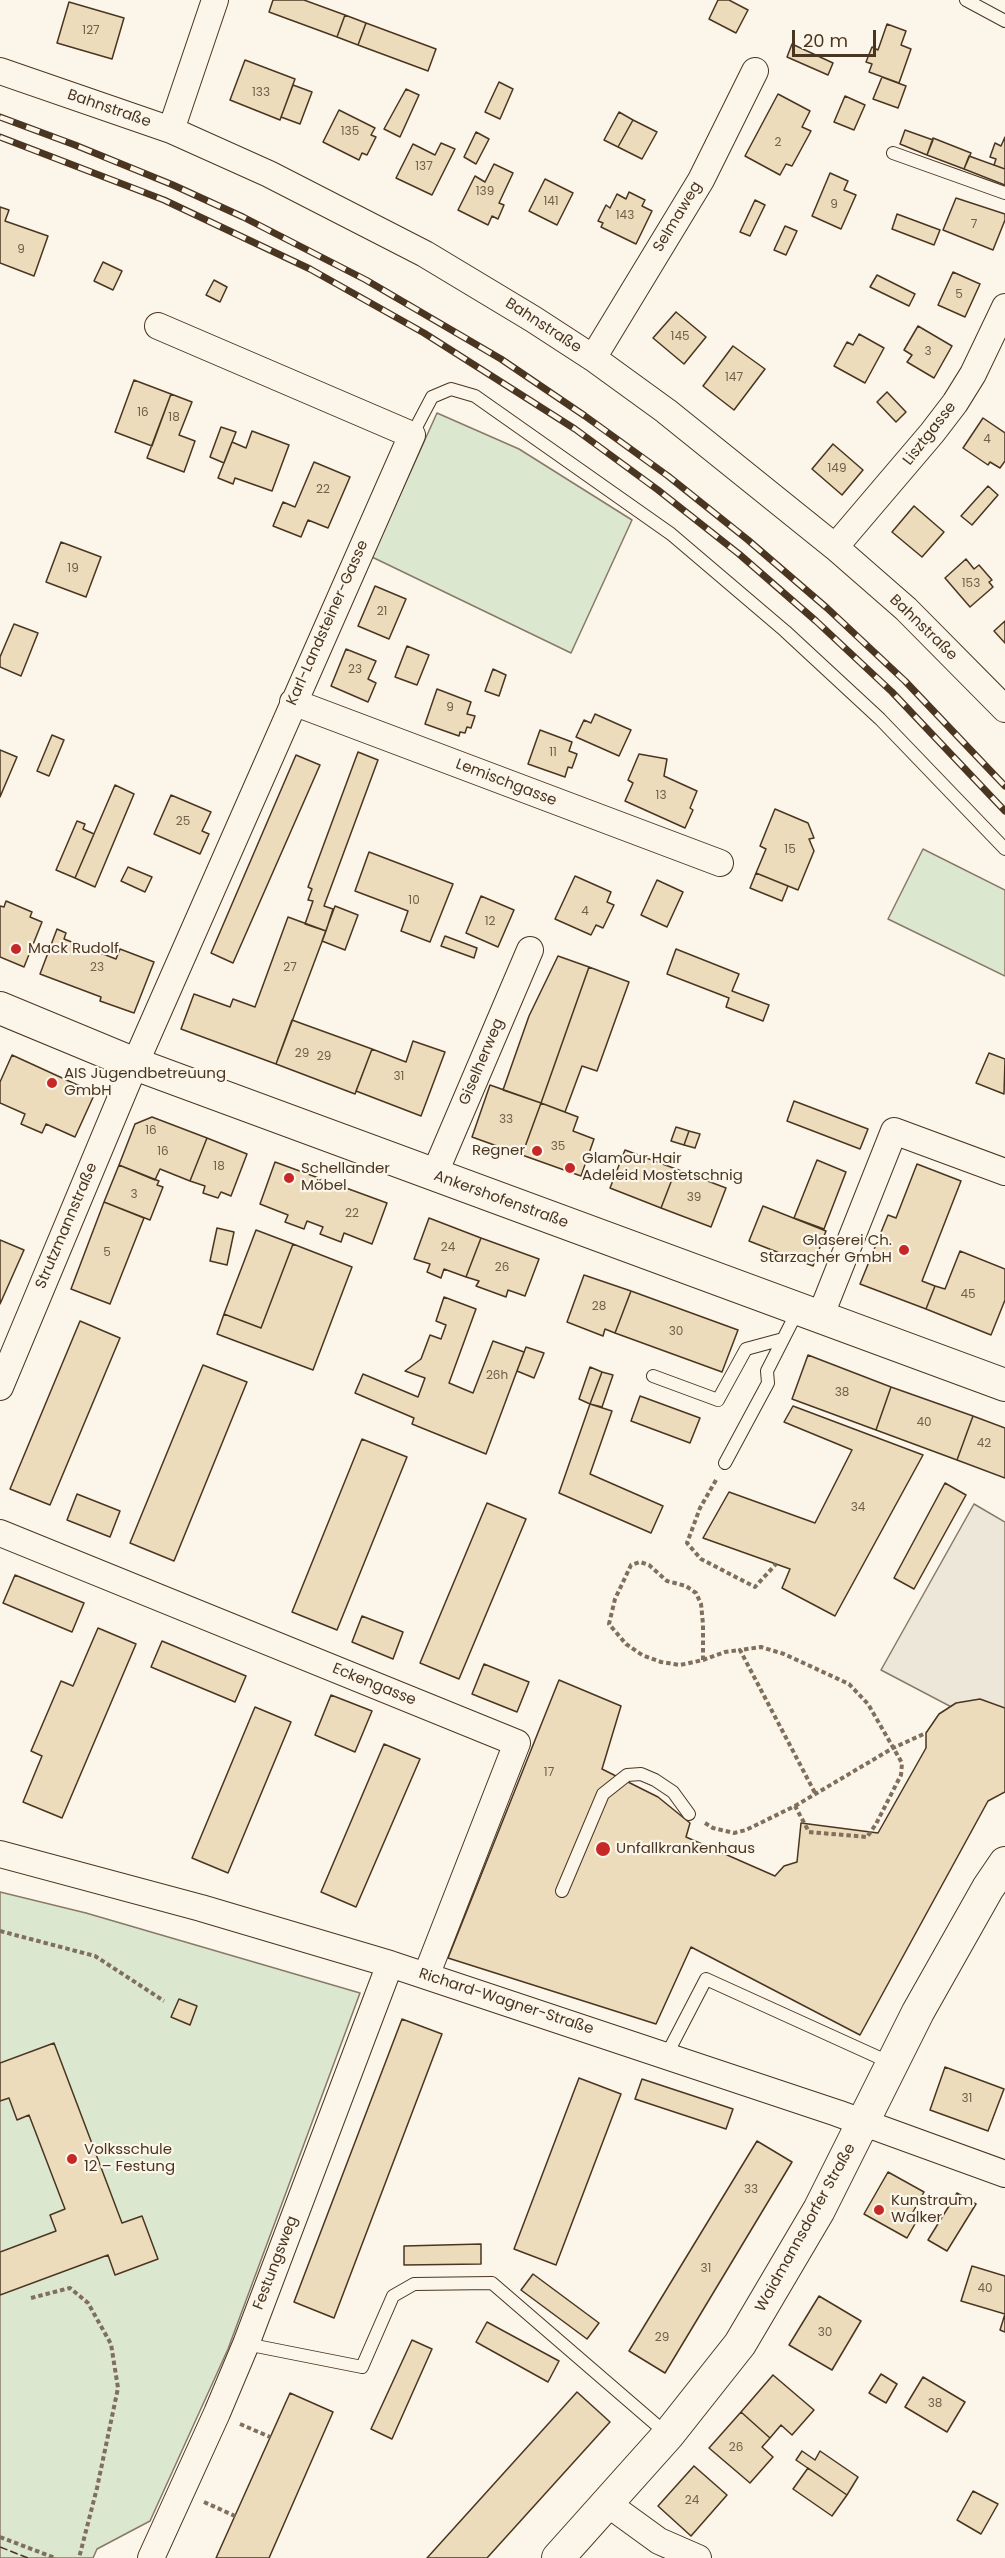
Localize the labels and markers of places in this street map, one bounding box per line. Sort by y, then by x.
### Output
place label: Mack Rudolf [28,940,119,958]
marker: Mack Rudolf [9,942,23,956]
place label: AIS Jugendbetreuung GmbH [64,1065,226,1100]
marker: AIS Jugendbetreuung GmbH [45,1076,59,1090]
place label: Regner [472,1142,525,1160]
marker: Regner [530,1144,544,1158]
place label: Glamour Hair Adeleid Mostetschnig [582,1150,743,1185]
place label: Schellander Möbel [301,1160,390,1195]
marker: Glamour Hair Adeleid Mostetschnig [563,1161,577,1175]
marker: Schellander Möbel [282,1171,296,1185]
place label: Glaserei Ch. Starzacher GmbH [760,1232,892,1267]
marker: Glaserei Ch. Starzacher GmbH [897,1243,911,1257]
marker: Unfallkrankenhaus [594,1840,612,1858]
place label: Unfallkrankenhaus [616,1840,755,1858]
place label: Volksschule 12 – Festung [84,2141,175,2176]
marker: Volksschule 12 – Festung [65,2152,79,2166]
place label: Kunstraum Walker [891,2192,973,2227]
marker: Kunstraum Walker [872,2203,886,2217]

